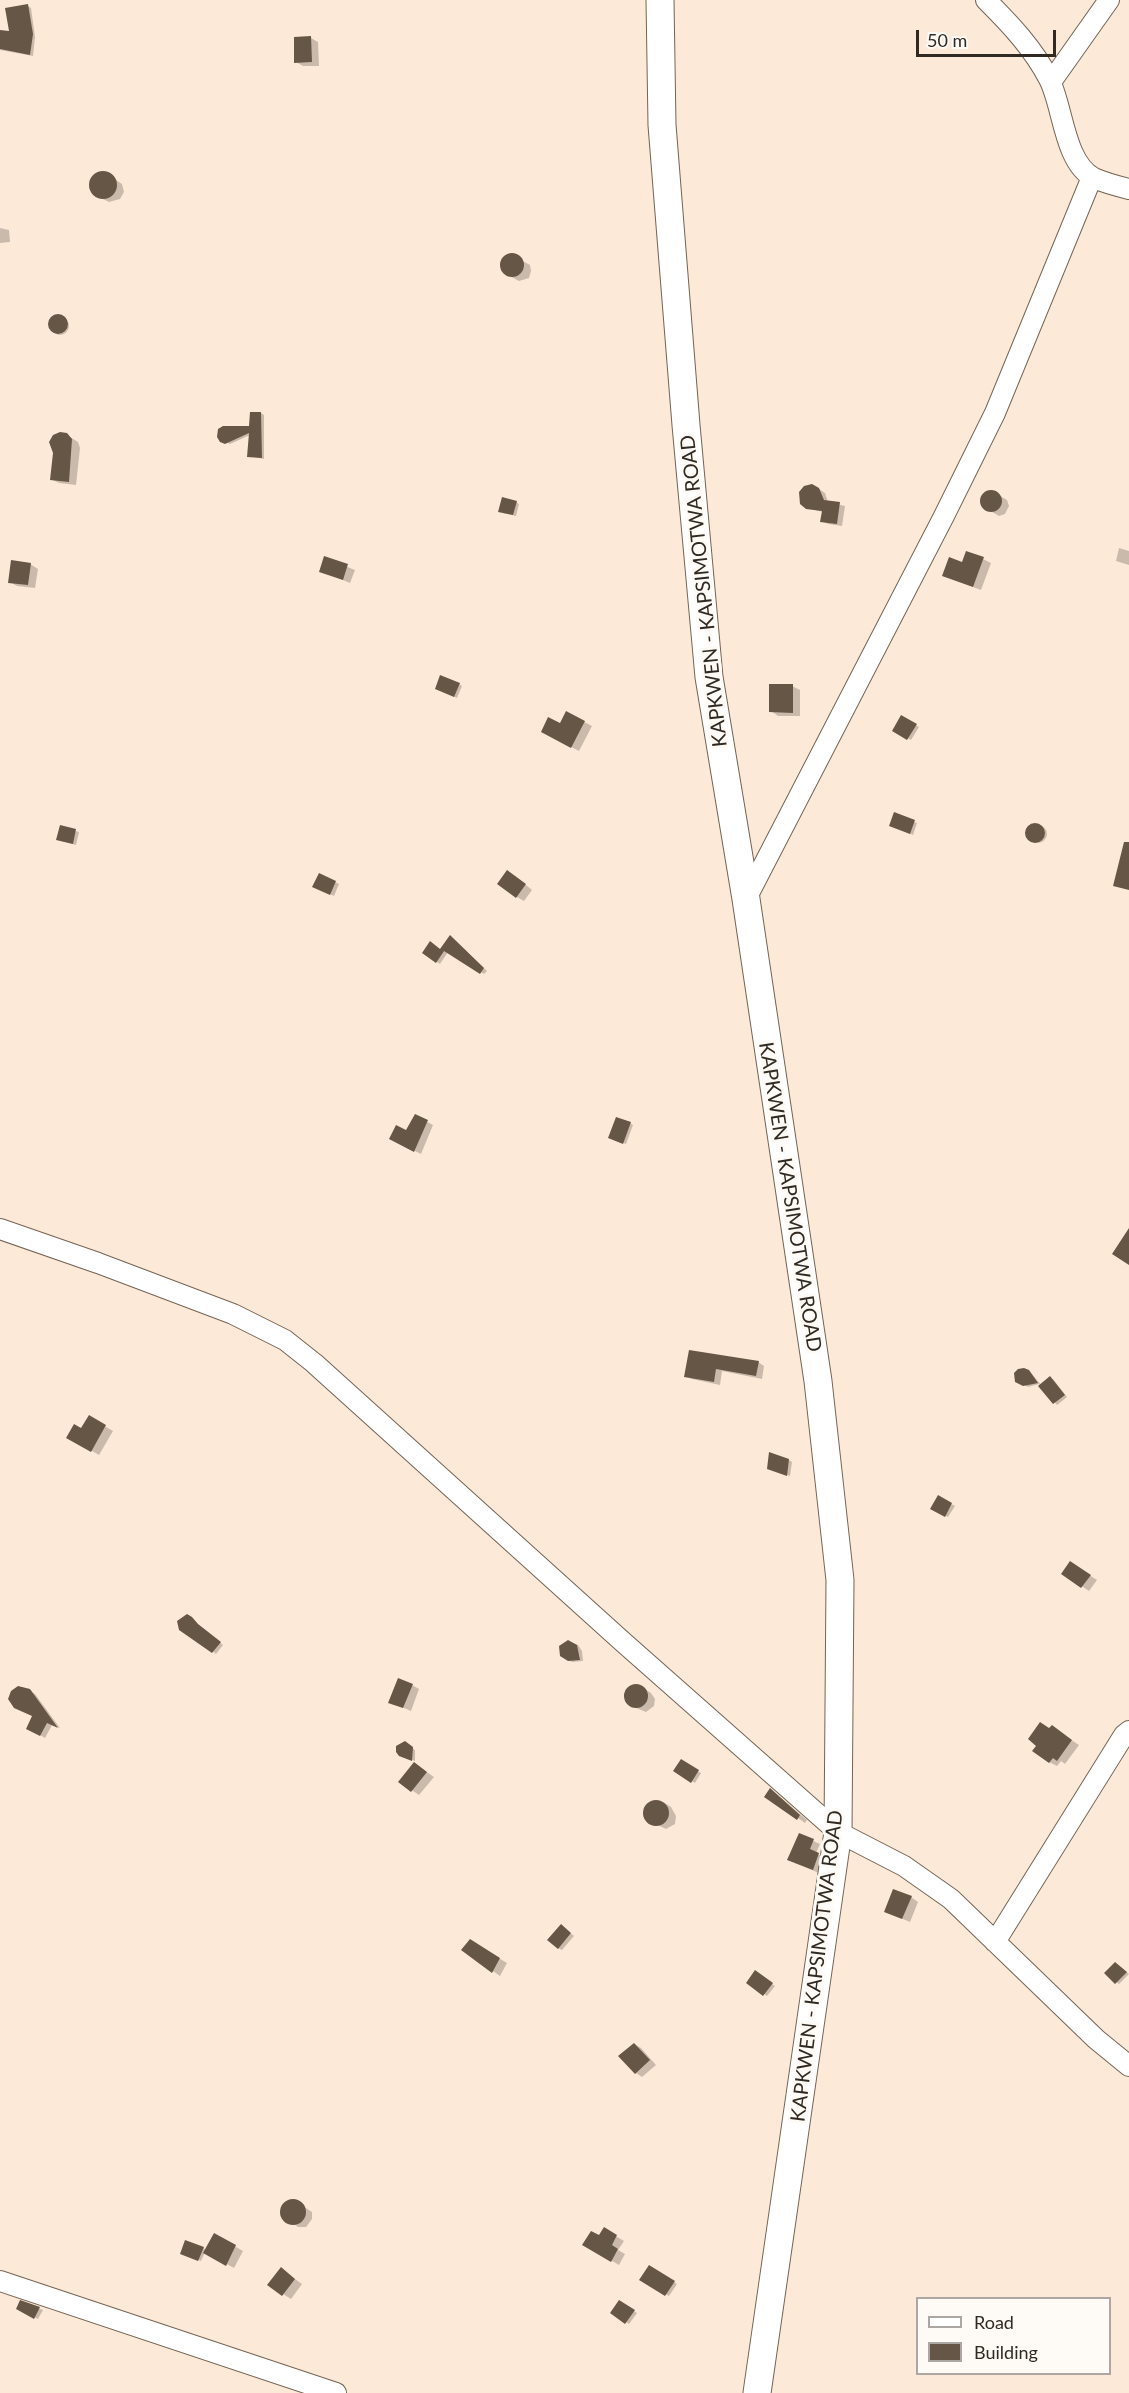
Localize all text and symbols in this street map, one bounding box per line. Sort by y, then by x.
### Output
scale bar [919,18,1058,56]
text: 50 m [927,29,967,51]
street label: KAPKWEN - KAPSIMOTWA ROAD [676,434,732,748]
street label: KAPKWEN - KAPSIMOTWA ROAD [754,1040,826,1354]
street label: KAPKWEN - KAPSIMOTWA ROAD [786,1809,848,2123]
legend [916,2297,1111,2375]
text: Road [974,2311,1014,2333]
text: Building [974,2341,1038,2363]

